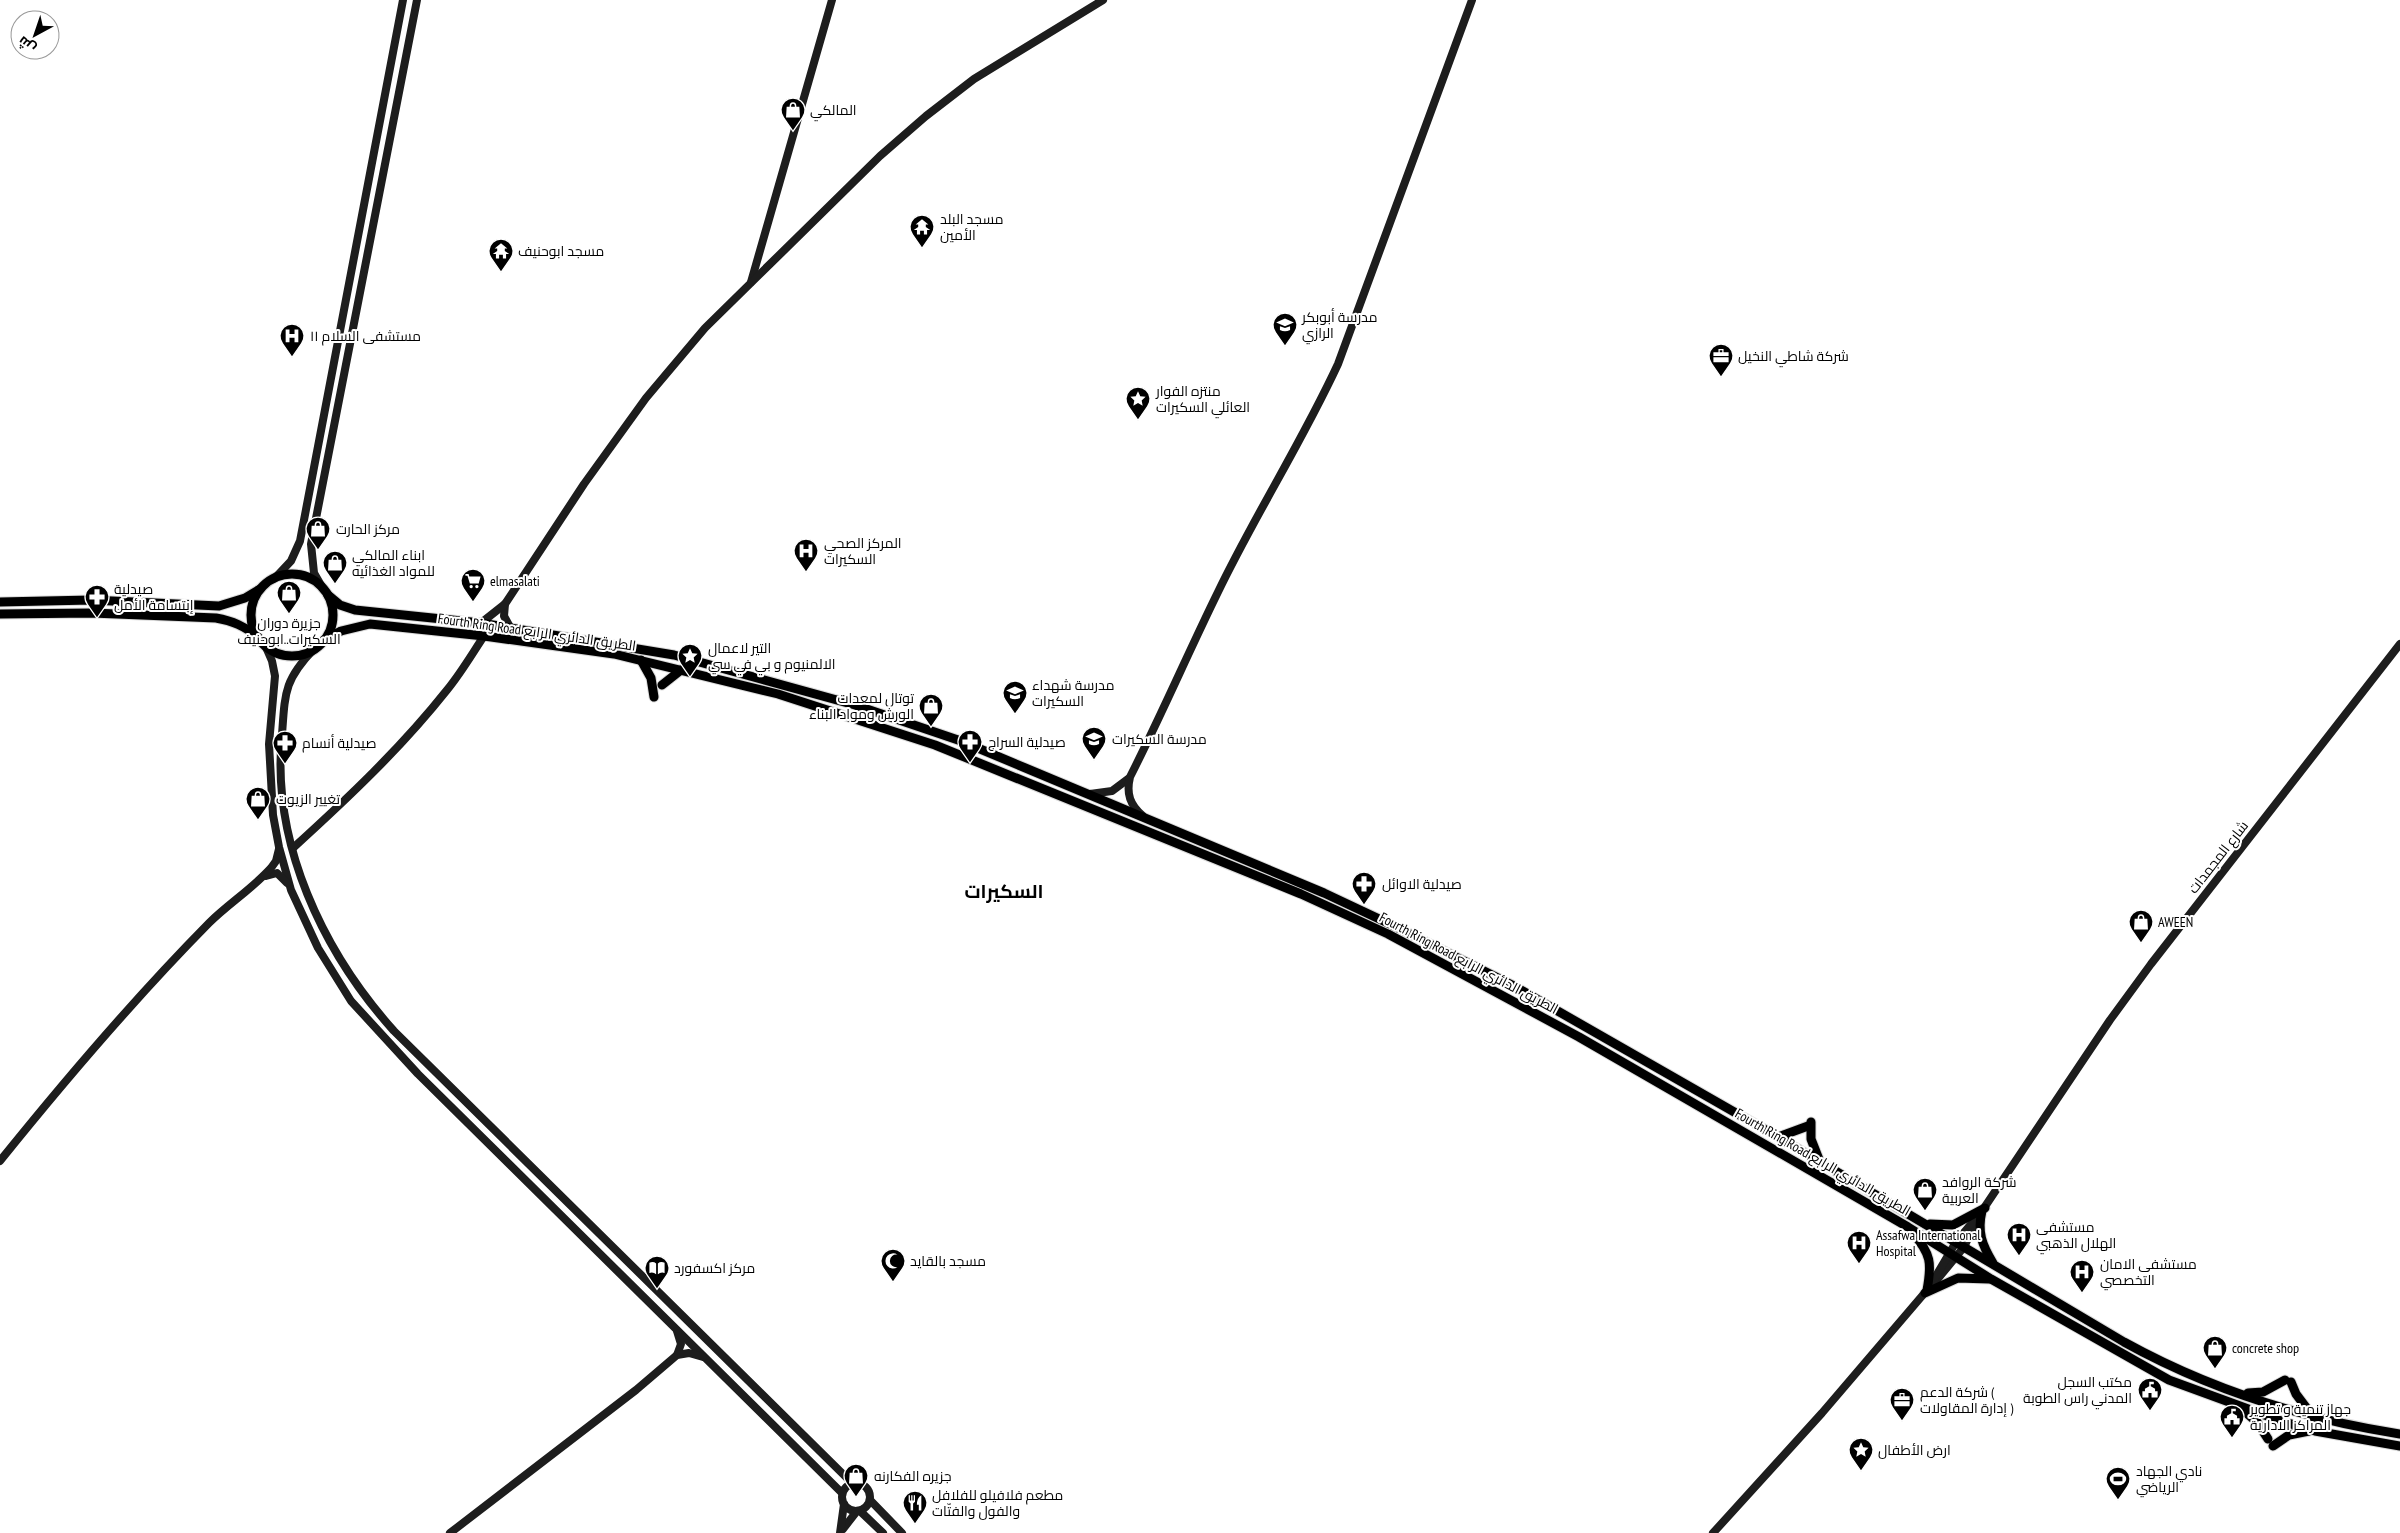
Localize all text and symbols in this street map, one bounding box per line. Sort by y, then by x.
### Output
north arrow [10,10,60,60]
text: ش [14,32,39,58]
shop icon: المالكي [780,97,806,131]
place label: المالكي [810,101,857,122]
place label: مسجد البلد الأمين [940,210,1003,244]
temple icon: مسجد البلد الأمين [909,214,935,248]
temple icon: مسجد ابوحنيف [488,238,514,272]
place label: مسجد ابوحنيف [518,242,604,260]
place label: مدرسة أبوبكر الرازي [1301,308,1378,345]
school or university icon: مدرسة أبوبكر الرازي [1272,312,1298,346]
hospital icon: مستشفى السلام ١١ [279,323,305,357]
place label: مستشفى السلام ١١ [310,327,421,346]
office icon: شركة شاطي النخيل [1708,343,1734,377]
place label: شركة شاطي النخيل [1738,347,1849,368]
place label: منتزه الفوار العائلي السكيرات [1155,382,1250,419]
place icon: منتزه الفوار العائلي السكيرات [1125,386,1151,420]
shop icon: مركز الحارت [305,516,331,550]
place label: مركز الحارت [336,520,400,538]
place label: المركز الصحي السكيرات [824,534,902,568]
hospital icon: المركز الصحي السكيرات [793,538,819,572]
place label: ابناء المالكي للمواد الغذائيه [352,546,435,580]
shop icon: ابناء المالكي للمواد الغذائيه [322,550,348,584]
supermarket icon: elmasalati [460,568,486,602]
place label: elmasalati [490,572,540,590]
place label: صيدلية إبتسامة الأمل [114,580,194,614]
shop icon: جزيرة دوران السكيرات..ابوحنيف [276,580,302,614]
pharmacy icon: صيدلية إبتسامة الأمل [84,584,110,618]
street label: Fourth Ring Road الطريق الدائري الرابع [436,609,637,658]
place label: جزيرة دوران السكيرات..ابوحنيف [237,614,341,648]
place label: التير لاعمال الالمنيوم و بي في سي [708,639,835,676]
place icon: التير لاعمال الالمنيوم و بي في سي [677,643,703,677]
place label: مدرسة شهداء السكيرات [1032,676,1115,710]
school or university icon: مدرسة شهداء السكيرات [1002,680,1028,714]
place label: توتال لمعدات الورش ومواد البناء [809,689,914,723]
shop icon: توتال لمعدات الورش ومواد البناء [918,693,944,727]
school or university icon: مدرسة السكيرات [1081,726,1107,760]
pharmacy icon: صيدلية السراج [957,729,983,763]
pharmacy icon: صيدلية أنسام [272,730,298,764]
place label: مدرسة السكيرات [1112,730,1207,748]
place label: صيدلية السراج [988,733,1066,751]
place label: صيدلية أنسام [302,734,377,753]
shop icon: تغيير الزيوت [245,786,271,820]
place label: تغيير الزيوت [276,790,340,808]
street label: شارع المجمدات [2184,817,2252,897]
pharmacy icon: صيدلية الاوائل [1351,871,1377,905]
place label: صيدلية الاوائل [1382,875,1462,893]
district label: السكيرات [965,879,1043,903]
street label: Fourth Ring Road الطريق الدائري الرابع [1375,908,1562,1021]
shop icon: AWEEN [2128,909,2154,943]
place label: AWEEN [2158,913,2193,931]
street label: Fourth Ring Road الطريق الدائري الرابع [1730,1104,1914,1222]
place label: شركة الروافد العربية [1942,1173,2017,1207]
shop icon: شركة الروافد العربية [1912,1177,1938,1211]
place label: مستشفى الهلال الذهبي [2036,1218,2116,1255]
hospital icon: مستشفى الهلال الذهبي [2006,1222,2032,1256]
place label: Assafwa International Hospital [1876,1226,1981,1260]
hospital icon: Assafwa International Hospital [1846,1230,1872,1264]
mosque icon: مسجد بالقايد [880,1248,906,1282]
place label: مسجد بالقايد [910,1252,986,1270]
library icon: مركز اكسفورد [644,1255,670,1289]
place label: مستشفى الامان التخصصي [2100,1255,2197,1291]
place label: مركز اكسفورد [674,1259,755,1277]
hospital icon: مستشفى الامان التخصصي [2069,1259,2095,1293]
shop icon: concrete shop [2202,1335,2228,1369]
place label: concrete shop [2232,1339,2299,1357]
place label: مكتب السجل المدني راس الطوبة [2023,1373,2132,1410]
public building icon: مكتب السجل المدني راس الطوبة [2137,1377,2163,1411]
place label: شركة الدعم ( إدارة المقاولات ) [1920,1383,2014,1417]
office icon: شركة الدعم ( إدارة المقاولات ) [1889,1387,1915,1421]
place label: جهاز تنمية و تطوير المراكز الادارية [2249,1400,2351,1434]
public building icon: جهاز تنمية و تطوير المراكز الادارية [2219,1404,2245,1438]
place icon: ارض الأطفال [1848,1437,1874,1471]
place label: ارض الأطفال [1878,1441,1951,1459]
place label: نادي الجهاد الرياضي [2136,1462,2202,1498]
shop icon: جزيره الفكارنه [843,1463,869,1497]
sports icon: نادي الجهاد الرياضي [2105,1466,2131,1500]
place label: جزيره الفكارنه [874,1467,952,1485]
place label: مطعم فلافيلو للفلافل والفول والفتّات [932,1486,1063,1520]
restaurant icon: مطعم فلافيلو للفلافل والفول والفتّات [902,1490,928,1524]

